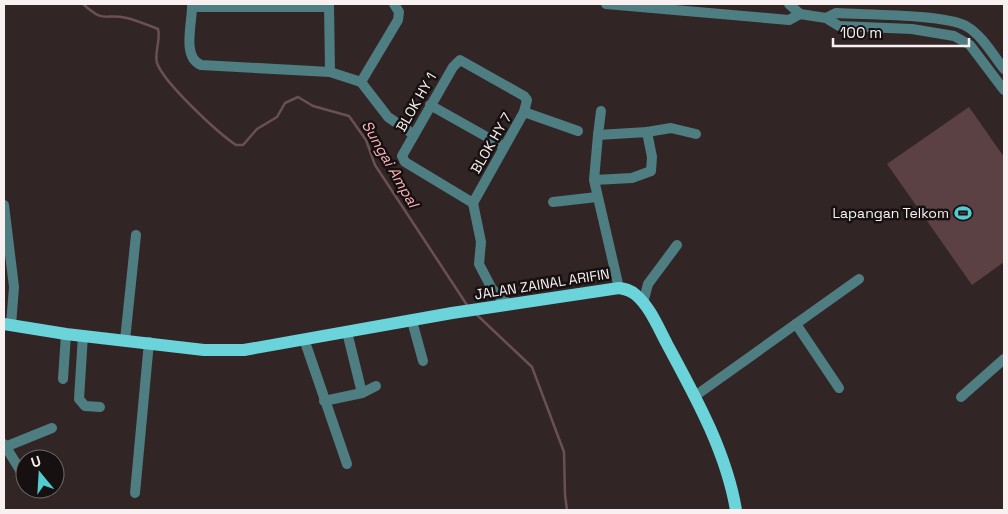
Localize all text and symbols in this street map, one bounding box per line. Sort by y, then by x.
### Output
scale bar [833,15,969,47]
text: 100 m [840,23,882,42]
street label: BLOK HY 1 [392,69,440,135]
street label: BLOK HY 7 [466,109,516,177]
water label: Sungai Ampal [358,117,424,213]
sports icon: Lapangan Telkom [953,203,973,223]
place label: Lapangan Telkom [832,204,949,222]
street label: JALAN ZAINAL ARIFIN [473,264,611,304]
north arrow [15,449,65,499]
text: U [29,452,43,472]

